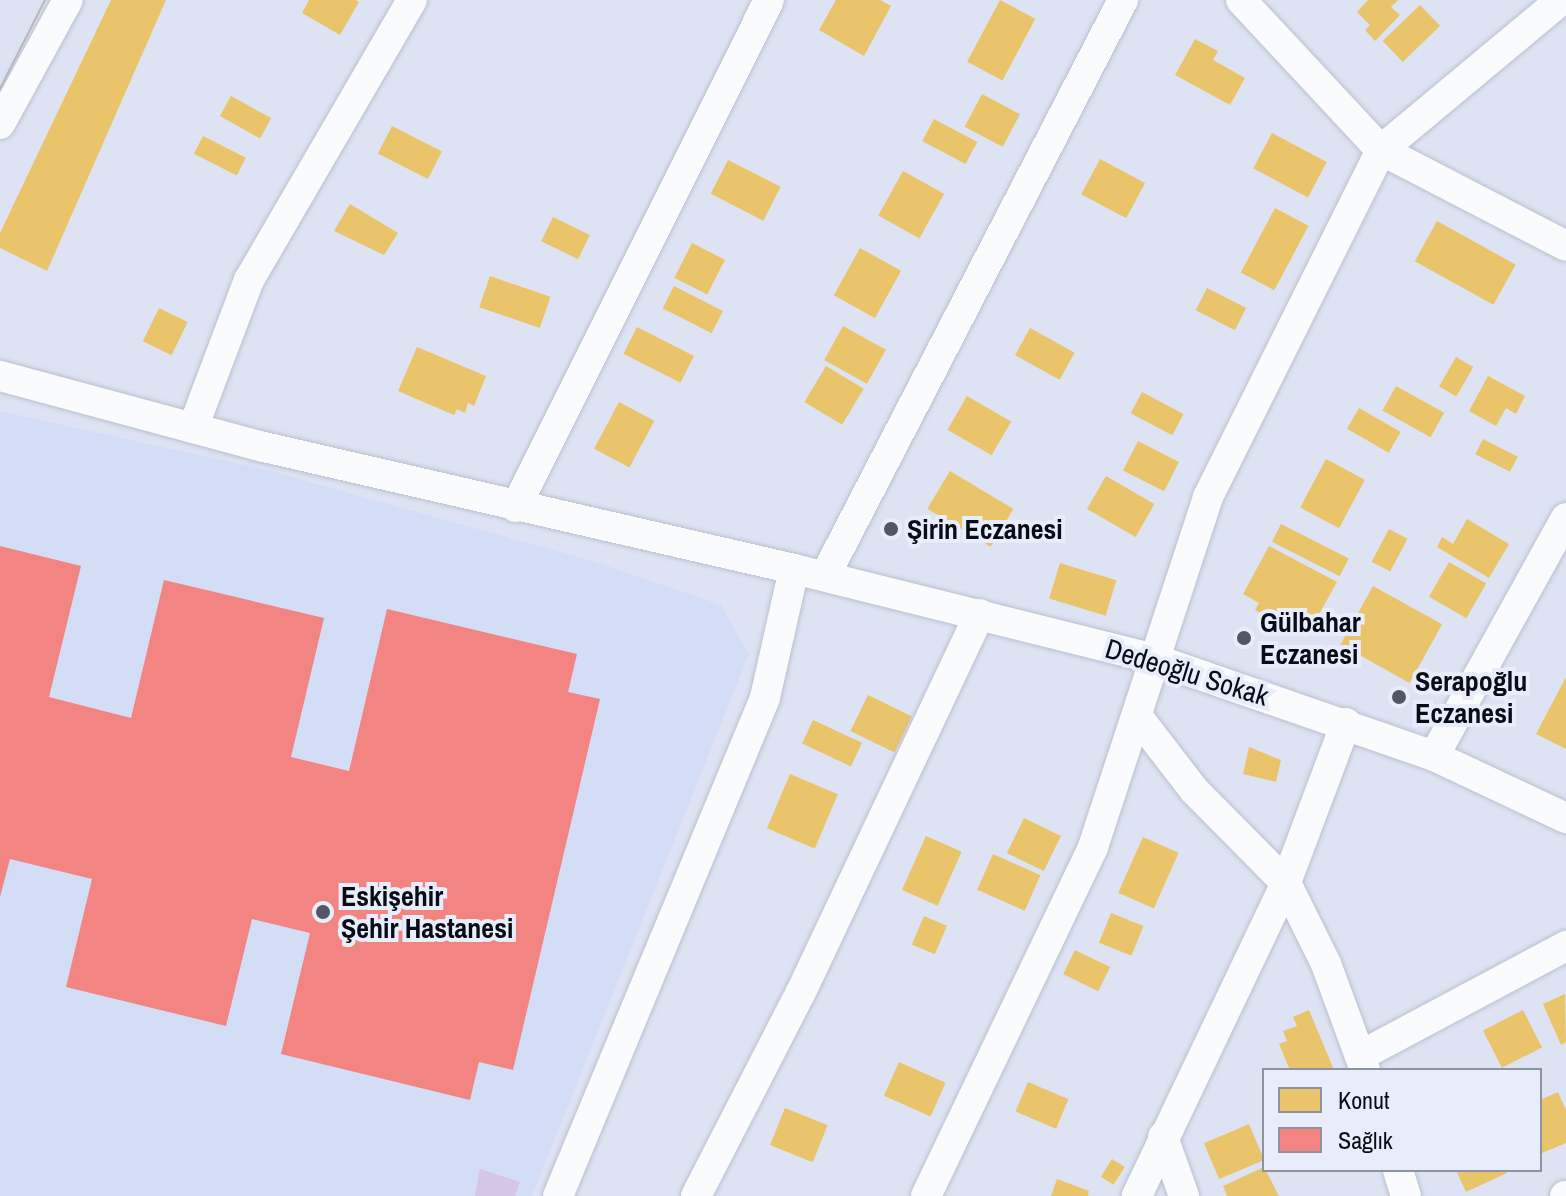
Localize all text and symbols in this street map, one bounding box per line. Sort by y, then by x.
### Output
place label: Şirin Eczanesi [907,512,1063,546]
marker: Şirin Eczanesi [882,520,900,538]
place label: Gülbahar Eczanesi [1260,605,1361,671]
marker: Gülbahar Eczanesi [1235,629,1253,647]
street label: Dedeoğlu Sokak [1102,631,1272,713]
place label: Serapoğlu Eczanesi [1415,664,1527,730]
marker: Serapoğlu Eczanesi [1390,688,1408,706]
place label: Eskişehir Şehir Hastanesi [341,879,513,945]
marker: Eskişehir Şehir Hastanesi [312,901,334,923]
legend [1262,1068,1542,1172]
text: Konut [1338,1084,1389,1116]
text: Sağlık [1338,1124,1393,1156]

